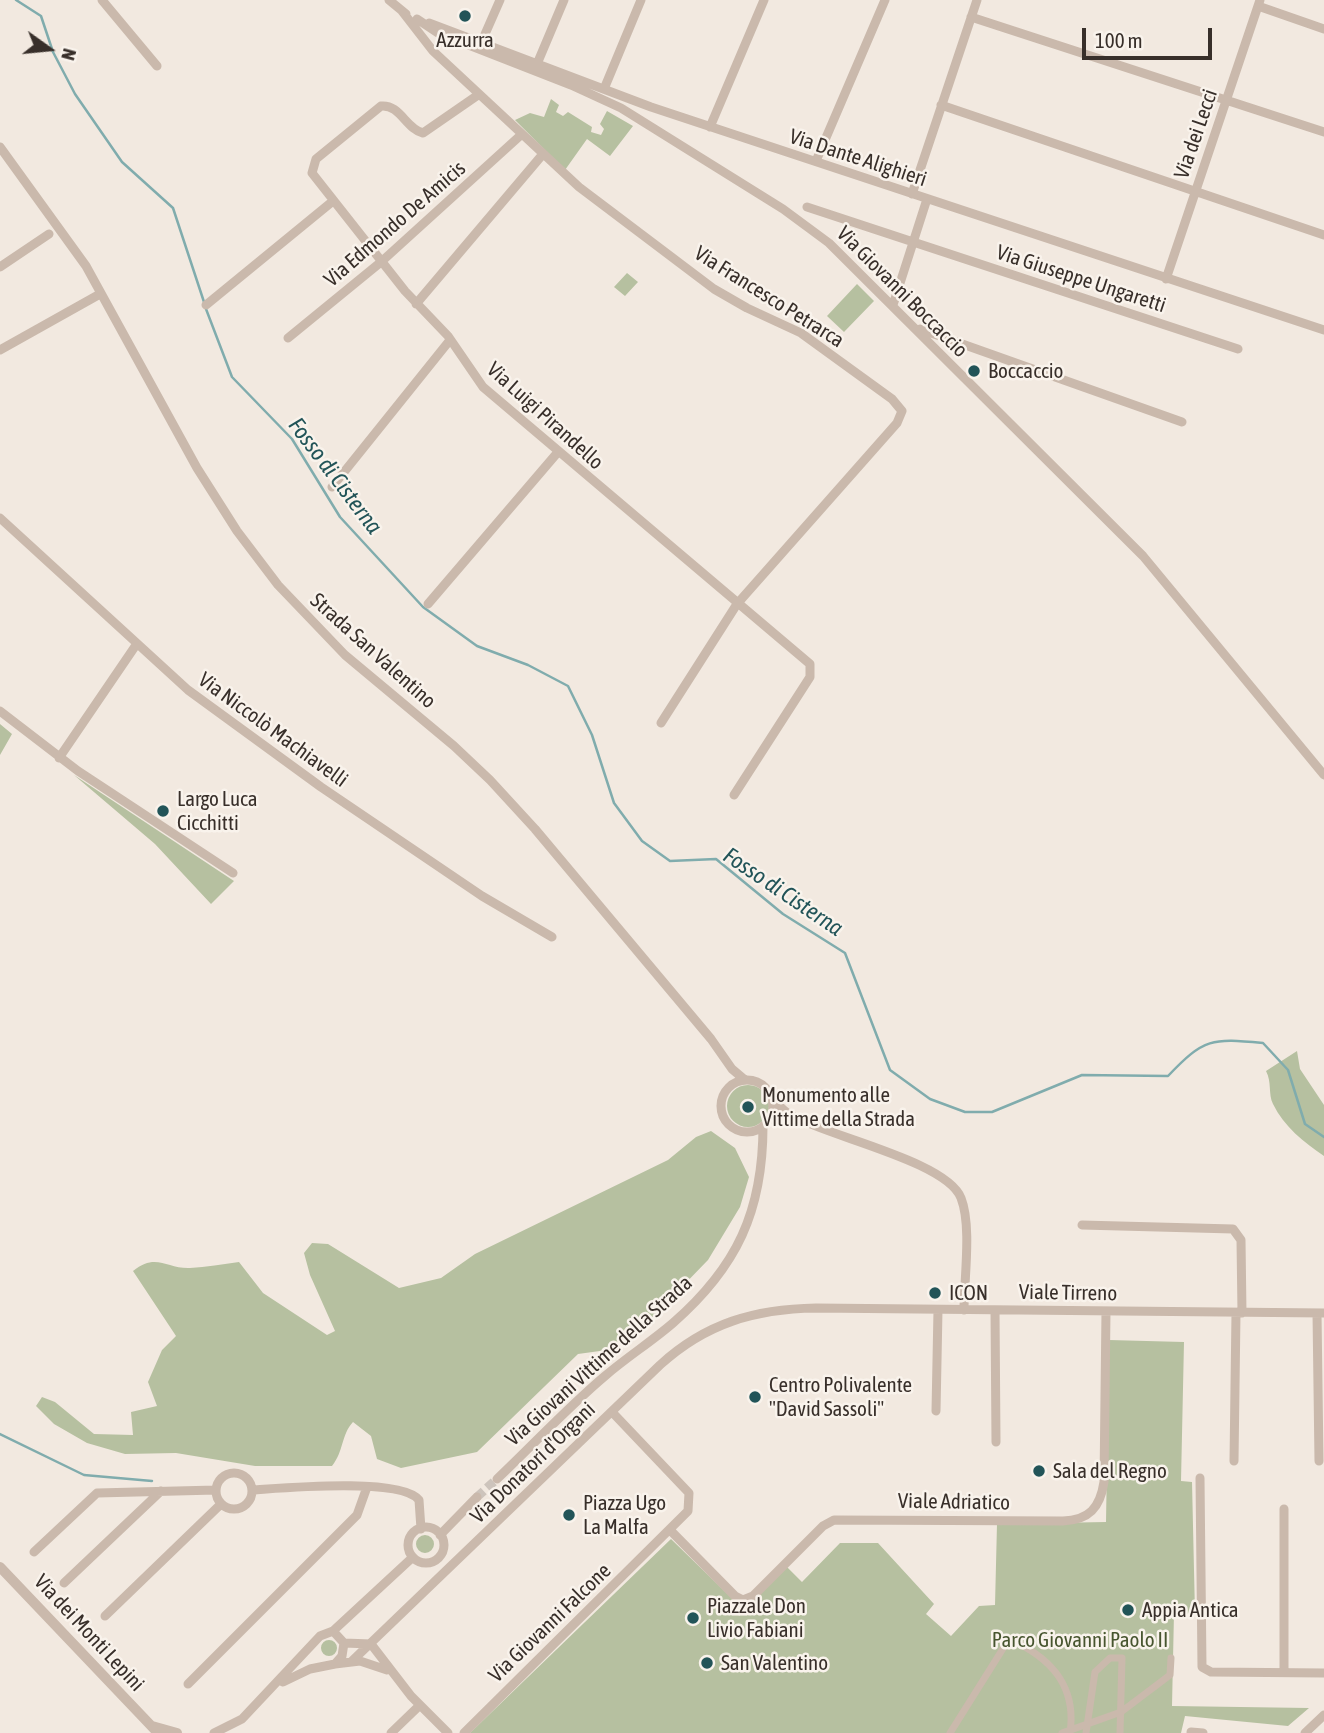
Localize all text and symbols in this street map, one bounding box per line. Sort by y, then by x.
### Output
marker: Azzurra [457,8,473,24]
north arrow [14,14,84,84]
scale bar [1086,14,1216,58]
place label: Azzurra [436,27,494,53]
text: 100 m [1095,28,1143,52]
text: N [57,46,81,63]
street label: Via dei Lecci [1169,86,1223,182]
street label: Via Dante Alighieri [786,124,930,192]
street label: Via Edmondo De Amicis [319,156,471,292]
street label: Via Giovanni Boccaccio [831,221,973,363]
street label: Via Giuseppe Ungaretti [993,240,1169,318]
street label: Via Francesco Petrarca [690,241,848,353]
street label: Via Luigi Pirandello [481,357,609,475]
place label: Boccaccio [988,358,1063,384]
marker: Boccaccio [966,363,982,379]
water label: Fosso di Cisterna [282,412,388,540]
street label: Strada San Valentino [305,588,441,714]
street label: Via Niccolò Machiavelli [193,667,353,793]
place label: Largo Luca Cicchitti [177,786,258,836]
marker: Largo Luca Cicchitti [155,803,171,819]
water label: Fosso di Cisterna [718,842,848,942]
place label: Monumento alle Vittime della Strada [762,1082,915,1132]
marker: Monumento alle Vittime della Strada [740,1099,756,1115]
street label: Via Giovani Vittime della Strada [500,1271,698,1451]
place label: ICON [949,1280,988,1306]
street label: Viale Tirreno [1019,1280,1117,1306]
marker: ICON [927,1285,943,1301]
place label: Centro Polivalente "David Sassoli" [769,1372,912,1422]
marker: Centro Polivalente "David Sassoli" [747,1389,763,1405]
street label: Via Donatori d'Organi [465,1397,601,1529]
place label: Sala del Regno [1053,1458,1167,1484]
marker: Sala del Regno [1031,1463,1047,1479]
street label: Viale Adriatico [898,1488,1010,1516]
place label: Piazza Ugo La Malfa [583,1490,666,1540]
marker: Piazza Ugo La Malfa [561,1507,577,1523]
street label: Via Giovanni Falcone [484,1558,616,1688]
street label: Via dei Monti Lepini [29,1569,149,1697]
place label: Piazzale Don Livio Fabiani [707,1593,806,1643]
place label: Appia Antica [1142,1597,1239,1623]
marker: Appia Antica [1120,1602,1136,1618]
marker: Piazzale Don Livio Fabiani [685,1610,701,1626]
park label: Parco Giovanni Paolo II [992,1627,1168,1653]
place label: San Valentino [721,1650,828,1676]
marker: San Valentino [699,1655,715,1671]

